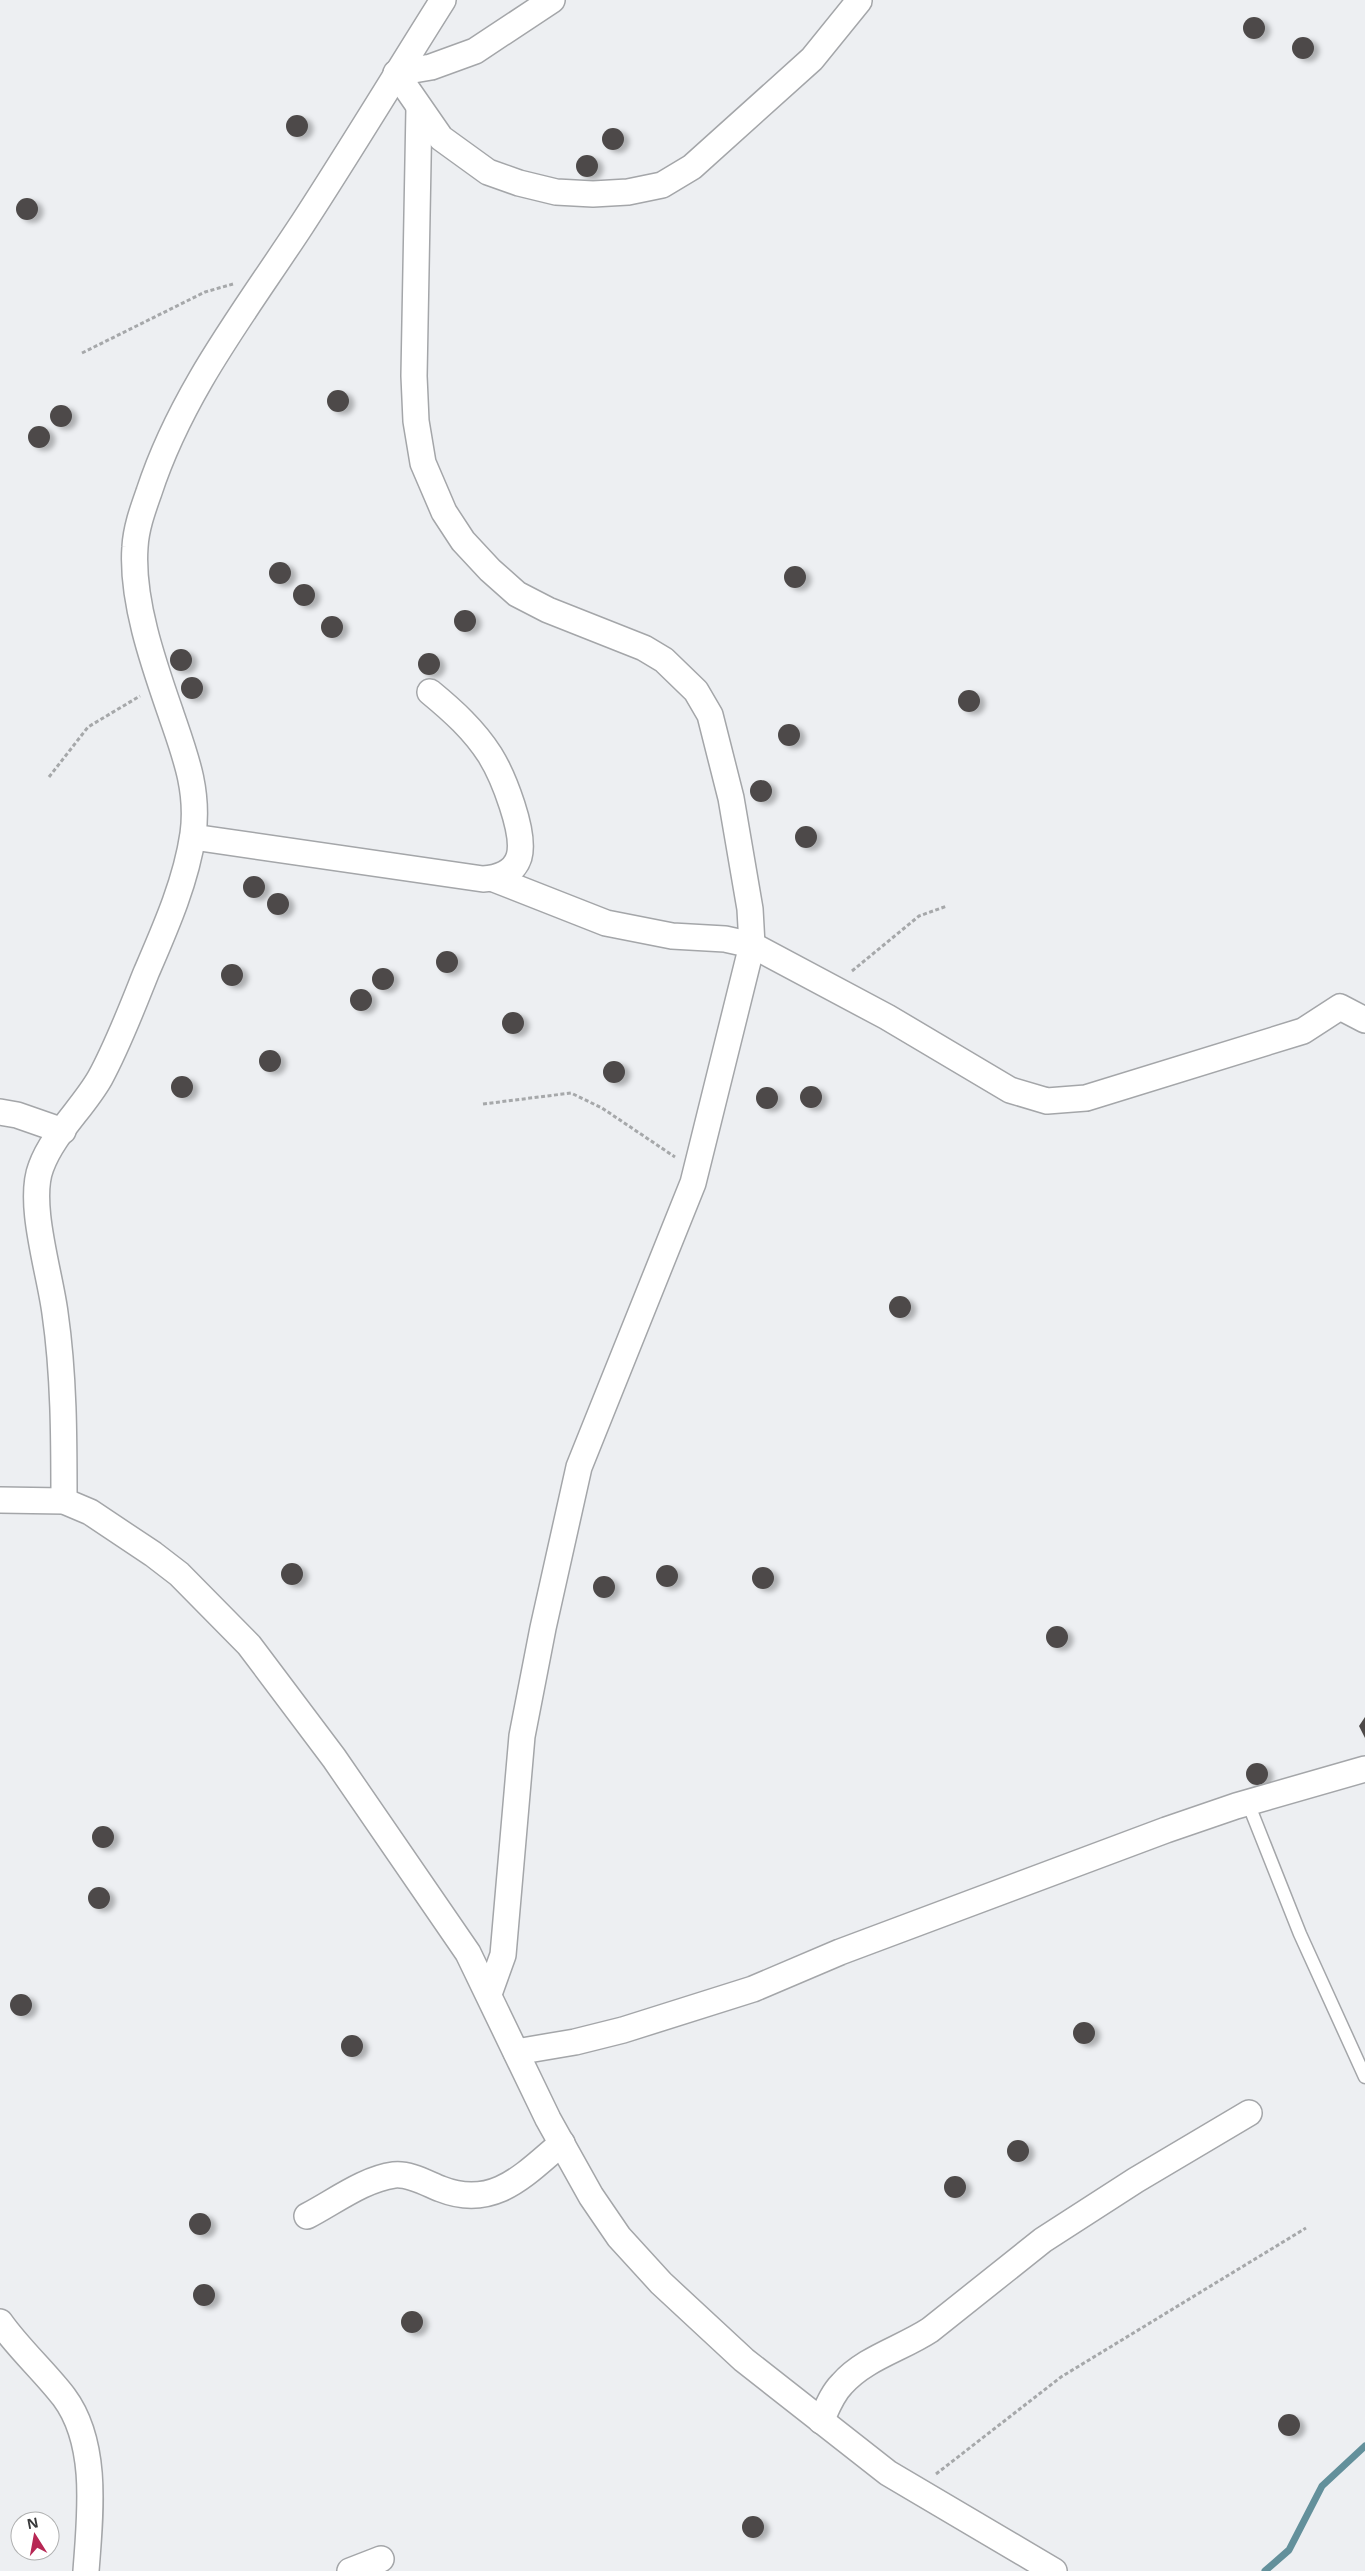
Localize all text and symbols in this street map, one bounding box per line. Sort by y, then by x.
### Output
north arrow [10,2511,60,2561]
text: N [25,2512,40,2533]

